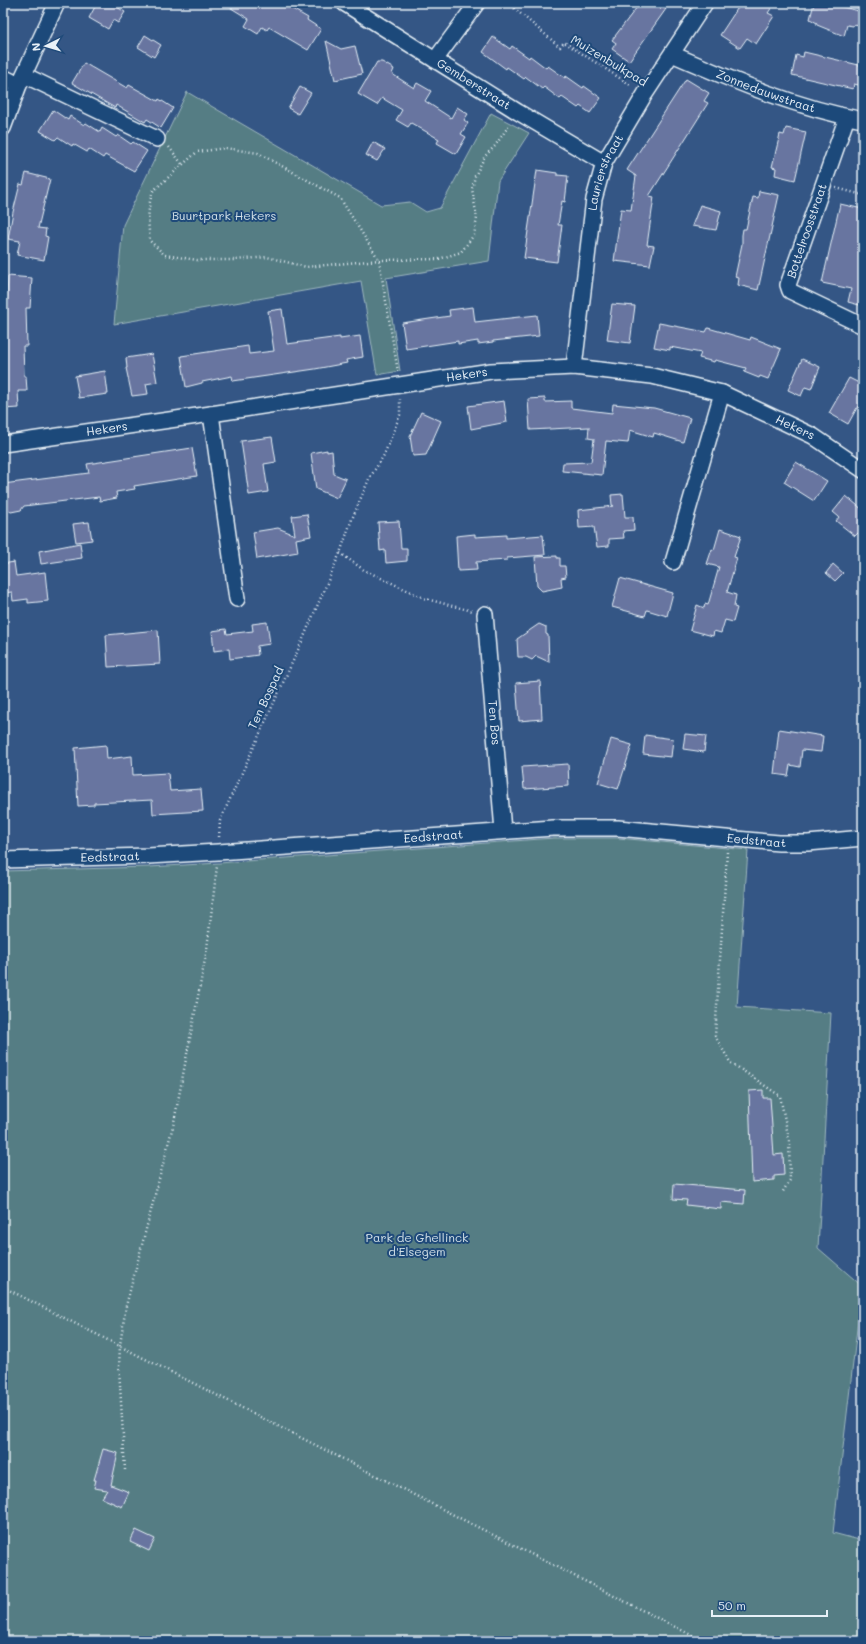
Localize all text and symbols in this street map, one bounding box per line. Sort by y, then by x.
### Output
north arrow [26,26,66,66]
street label: Muizenbulkpad [568,31,651,90]
text: N [28,42,43,52]
street label: Gemberstraat [434,54,514,113]
street label: Zonnedauwstraat [714,65,817,115]
street label: Laurierstraat [584,131,626,211]
street label: Bottelroosstraat [782,181,830,280]
park label: Buurtpark Hekers [172,207,276,223]
street label: Hekers [445,363,489,385]
street label: Hekers [773,411,818,443]
street label: Hekers [85,417,129,439]
street label: Ten Bospad [244,663,287,732]
street label: Ten Bos [485,699,505,746]
street label: Eedstraat [403,825,463,846]
street label: Eedstraat [726,829,786,850]
street label: Eedstraat [80,847,140,865]
park label: Park de Ghellinck d'Elsegem [366,1229,468,1259]
scale bar [712,1592,827,1618]
text: 50 m [718,1597,746,1613]

